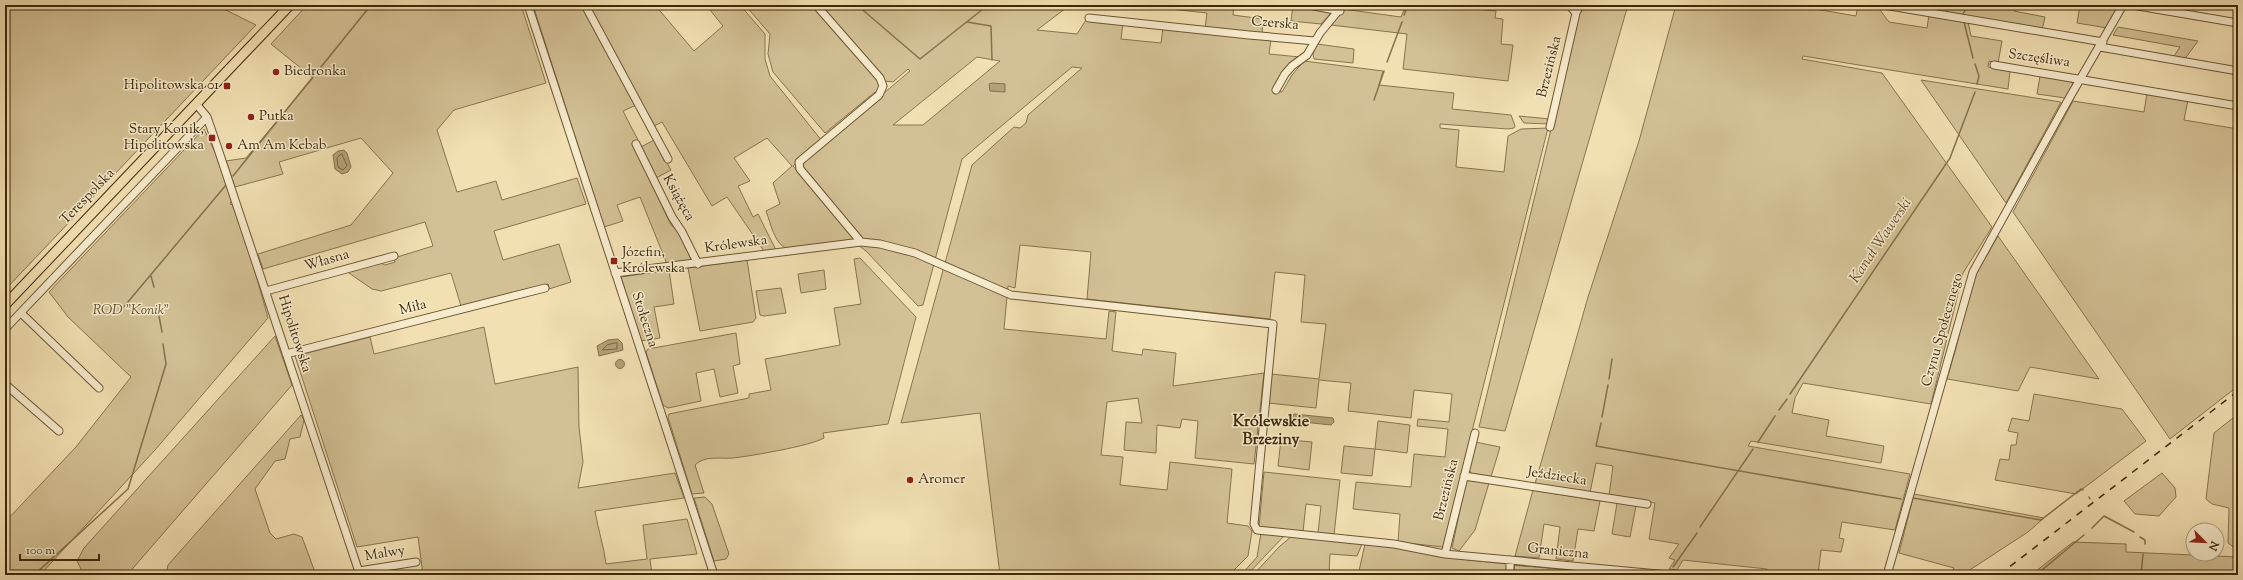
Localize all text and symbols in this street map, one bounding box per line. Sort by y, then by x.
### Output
street label: Czerska [1250,12,1300,36]
street label: Brzezińska [1533,33,1567,100]
street label: Szczęśliwa [2007,45,2072,73]
place label: Biedronka [284,62,347,82]
marker: Biedronka [271,67,281,77]
place label: Hipolitowska 01 [124,76,219,96]
marker: Hipolitowska 01 [222,81,232,91]
place label: Putka [259,107,294,127]
marker: Putka [246,112,256,122]
place label: Stary Konik, Hipolitowska [124,120,205,156]
marker: Stary Konik, Hipolitowska [207,133,217,143]
place label: Am Am Kebab [237,136,327,156]
marker: Am Am Kebab [224,141,234,151]
street label: Terespolska [56,164,120,230]
street label: Książęca [657,171,699,225]
water label: Kanał Wawerski [1845,194,1917,288]
street label: Królewska [703,231,769,259]
place label: Józefin, Królewska [621,243,685,279]
street label: Własna [302,245,352,277]
marker: Józefin, Królewska [609,256,619,266]
street label: Czynu Społecznego [1917,271,1969,389]
street label: Stołeczna [626,290,663,351]
street label: Hipolitowska [272,293,316,376]
street label: Miła [397,295,429,321]
park label: ROD "Konik" [93,301,169,321]
district label: Królewskie Brzeziny [1233,411,1310,452]
street label: Brzezińska [1430,456,1464,523]
street label: Jeździecka [1525,462,1589,492]
place label: Aromer [918,470,966,490]
marker: Aromer [905,475,915,485]
north arrow [2185,522,2225,562]
scale bar [20,536,99,562]
text: N [2204,537,2223,553]
street label: Graniczna [1526,539,1590,565]
street label: Malwy [363,541,407,567]
text: 100 m [26,542,55,560]

